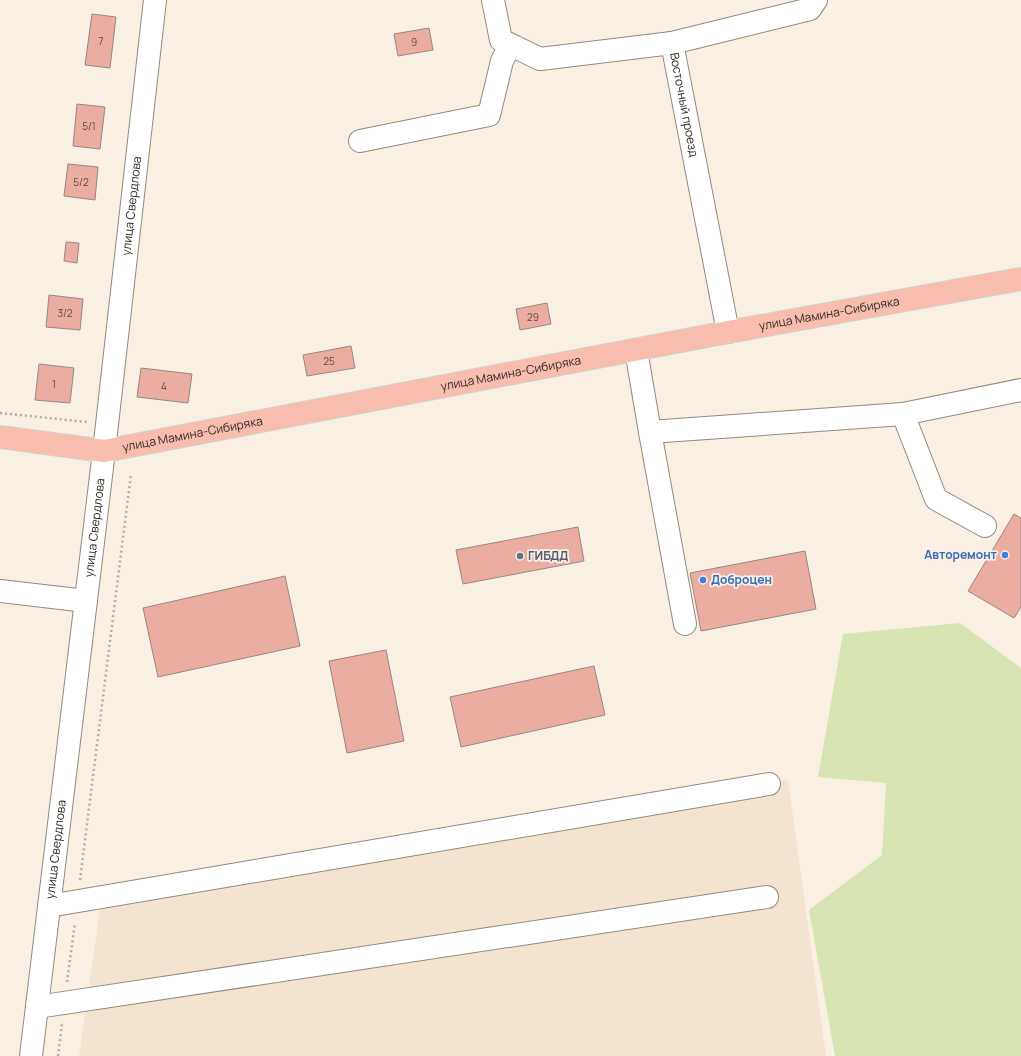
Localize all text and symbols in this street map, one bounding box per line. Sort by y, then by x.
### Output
house number: 7 [98,34,104,48]
house number: 9 [411,35,417,49]
street label: Восточный проезд [666,51,703,158]
house number: 5/1 [82,119,96,133]
street label: улица Свердлова [117,155,145,256]
house number: 5/2 [73,175,89,189]
street label: улица Мамина-Сибиряка [757,292,901,334]
house number: 3/2 [57,306,73,320]
house number: 29 [527,310,539,324]
street label: улица Мамина-Сибиряка [439,351,582,395]
house number: 25 [323,354,335,368]
house number: 1 [52,377,56,391]
house number: 4 [161,379,167,393]
street label: улица Мамина-Сибиряка [121,412,264,455]
street label: улица Свердлова [80,477,109,578]
place label: Авторемонт [924,546,998,563]
place label: ГИБДД [528,547,568,564]
marker: Авторемонт [1000,550,1010,560]
marker: ГИБДД [515,551,525,561]
place label: Доброцен [711,571,772,588]
marker: Доброцен [698,575,708,585]
street label: улица Свердлова [41,799,70,900]

